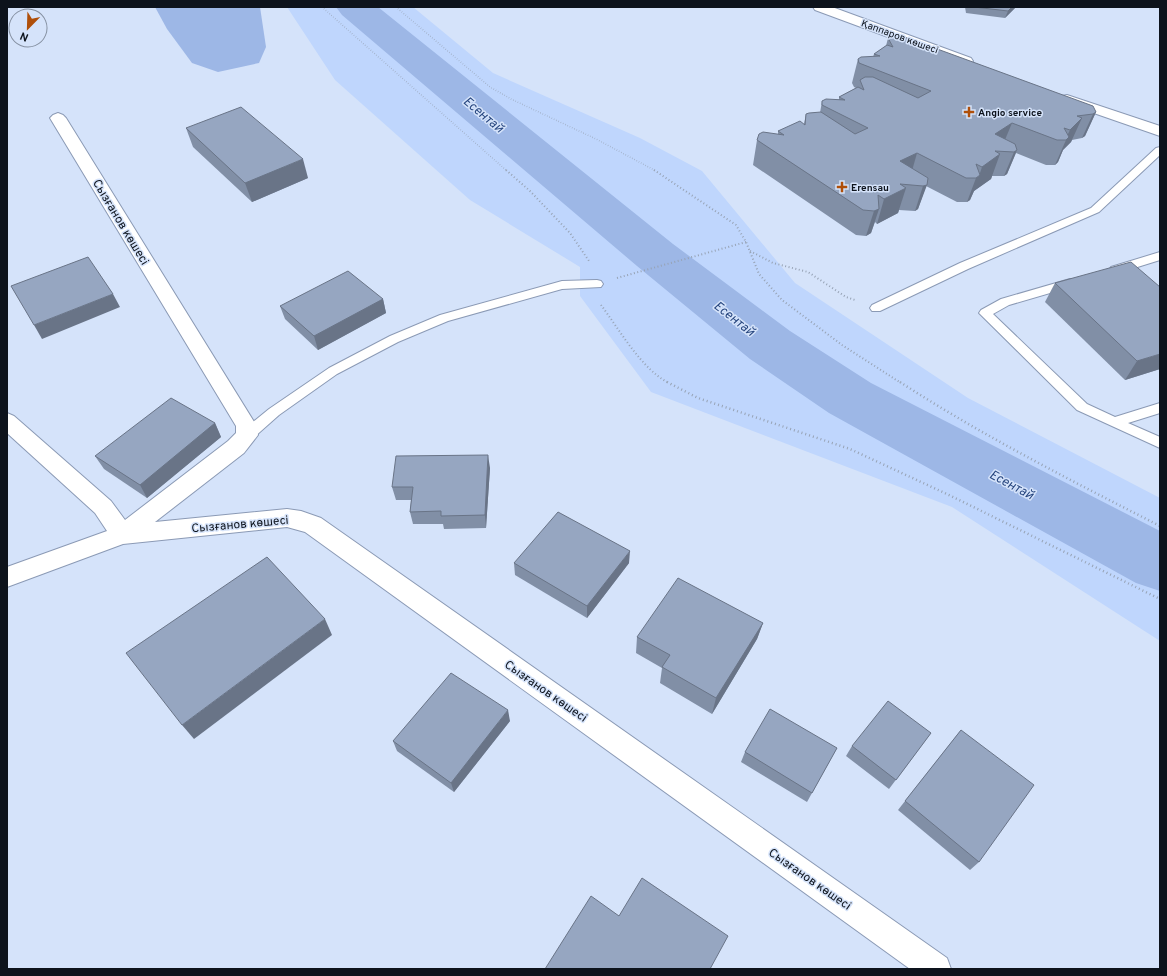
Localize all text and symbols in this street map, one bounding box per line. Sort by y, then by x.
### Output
north arrow [8,8,48,48]
street label: Қаппаров көшесі [859,17,940,57]
text: N [18,28,31,44]
water label: Есентай [459,94,507,137]
marker: Angio service [963,106,975,118]
place label: Angio service [978,107,1042,120]
street label: Сызғанов көшесі [88,177,152,268]
marker: Erensau [836,181,848,193]
place label: Erensau [851,182,889,195]
water label: Есентай [710,299,758,341]
water label: Есентай [986,467,1036,504]
street label: Сызғанов көшесі [191,513,289,537]
street label: Сызғанов көшесі [501,657,590,726]
street label: Сызғанов көшесі [765,845,854,914]

